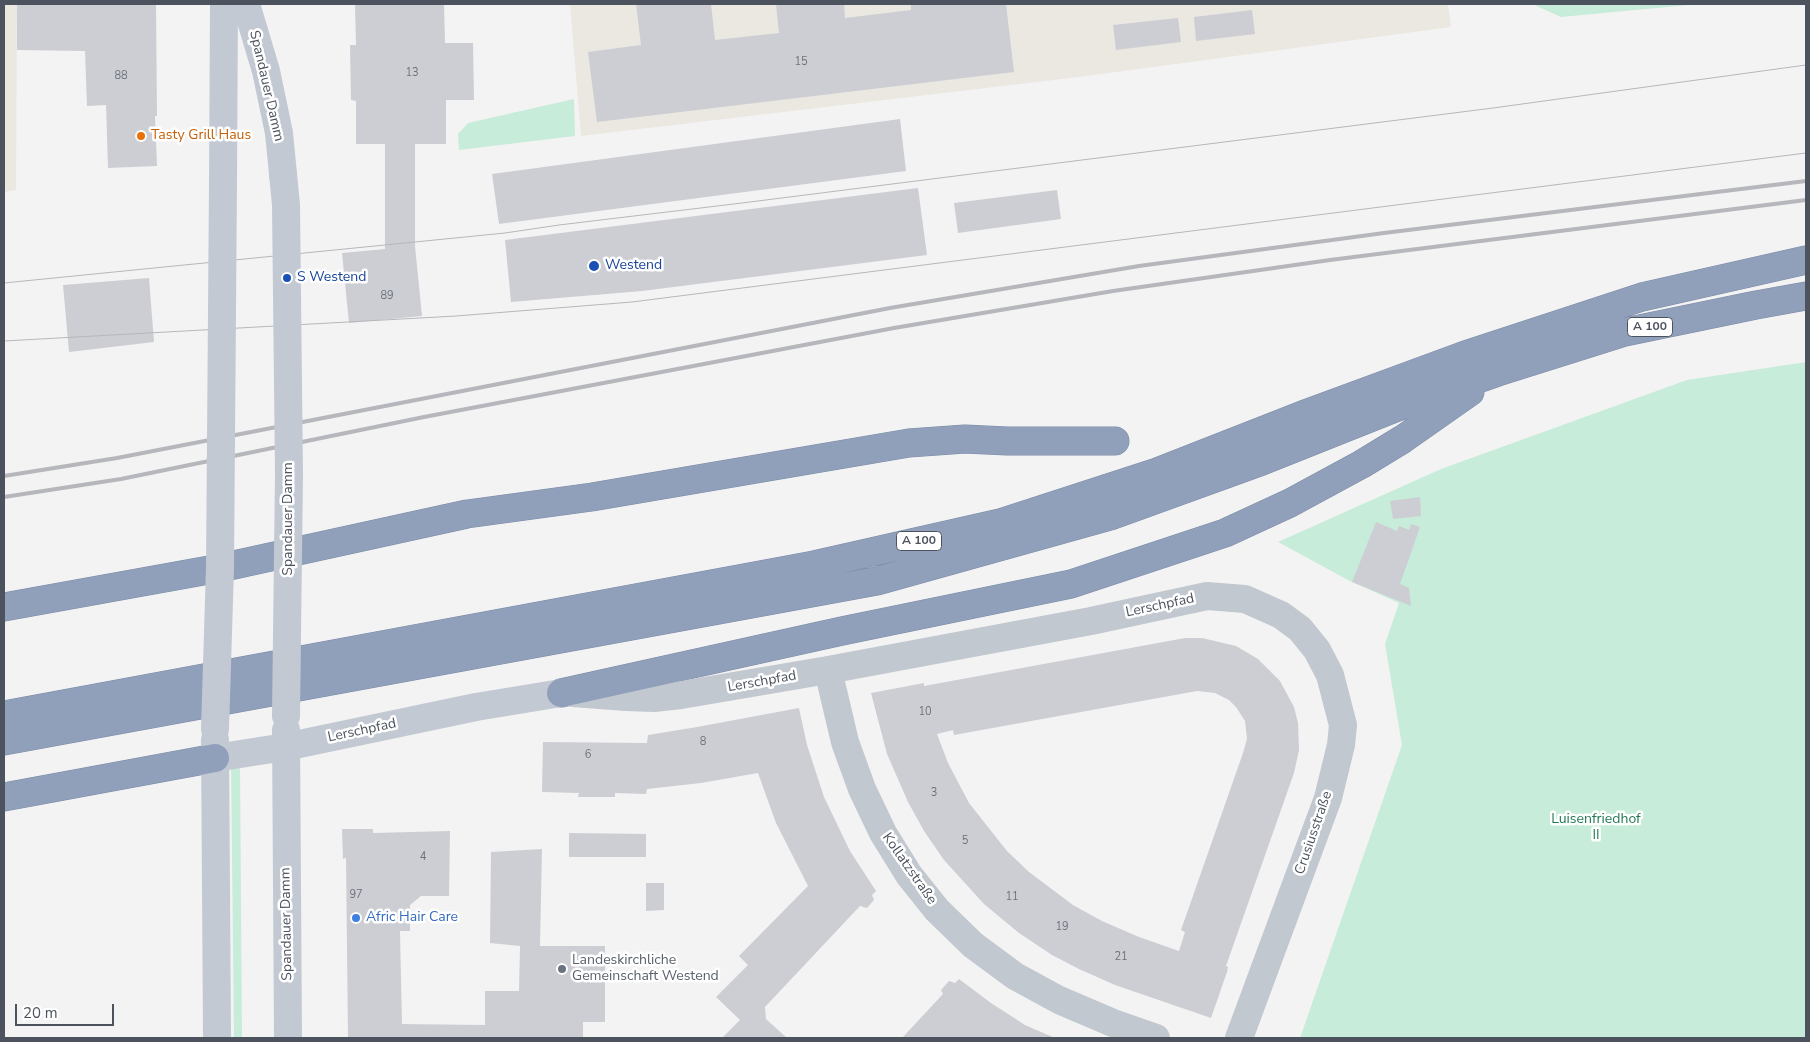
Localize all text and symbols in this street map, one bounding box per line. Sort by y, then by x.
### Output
street label: Spandauer Damm [245,29,287,143]
house number: 15 [794,55,808,69]
house number: 13 [405,66,419,80]
house number: 88 [114,69,128,83]
place label: Tasty Grill Haus [151,128,251,144]
marker: Tasty Grill Haus [135,130,147,142]
place label: Westend [605,258,662,274]
marker: Westend [587,259,601,273]
place label: S Westend [297,270,366,286]
marker: S Westend [281,272,293,284]
house number: 89 [380,289,394,303]
road number: A 100 [1628,318,1672,337]
street label: Spandauer Damm [281,462,297,576]
road number: A 100 [896,532,942,550]
street label: Lerschpfad [1124,591,1196,621]
street label: Lerschpfad [726,668,798,696]
house number: 10 [918,705,932,719]
street label: Lerschpfad [326,716,398,746]
house number: 8 [700,735,706,749]
house number: 6 [585,748,591,762]
house number: 3 [931,786,937,800]
street label: Crusiusstraße [1292,789,1336,877]
park label: Luisenfriedhof II [1551,812,1641,844]
street label: Kollatzstraße [878,830,940,908]
house number: 5 [962,834,968,848]
house number: 4 [420,850,426,864]
street label: Spandauer Damm [278,867,296,981]
house number: 97 [349,888,363,902]
house number: 11 [1005,890,1019,904]
place label: Afric Hair Care [366,910,458,926]
marker: Afric Hair Care [350,912,362,924]
house number: 19 [1055,920,1069,934]
house number: 21 [1114,950,1128,964]
place label: Landeskirchliche Gemeinschaft Westend [572,953,719,986]
marker: Landeskirchliche Gemeinschaft Westend [556,963,568,975]
scale bar [18,994,116,1026]
text: 20 m [23,1003,58,1023]

